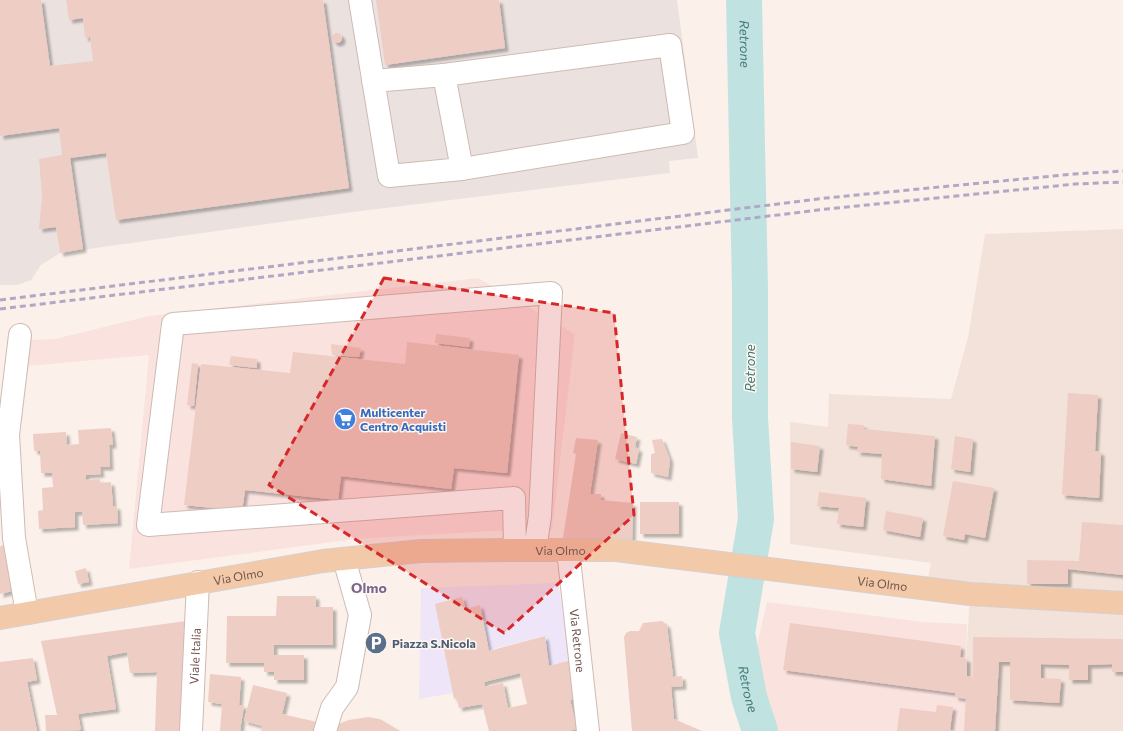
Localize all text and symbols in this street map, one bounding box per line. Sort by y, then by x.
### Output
water label: Retrone [736,20,753,68]
water label: Retrone [742,344,758,392]
place label: Multicenter Centro Acquisti [360,405,446,433]
supermarket icon: Multicenter Centro Acquisti [332,406,358,432]
street label: Via Olmo [535,543,586,557]
street label: Via Olmo [212,565,264,587]
street label: Via Olmo [857,573,908,593]
district label: Olmo [351,579,387,596]
street label: Via Retrone [568,608,588,673]
street label: Viale Italia [186,628,203,685]
parking icon: Piazza S.Nicola [363,630,389,656]
place label: Piazza S.Nicola [392,636,476,650]
water label: Retrone [735,664,762,715]

